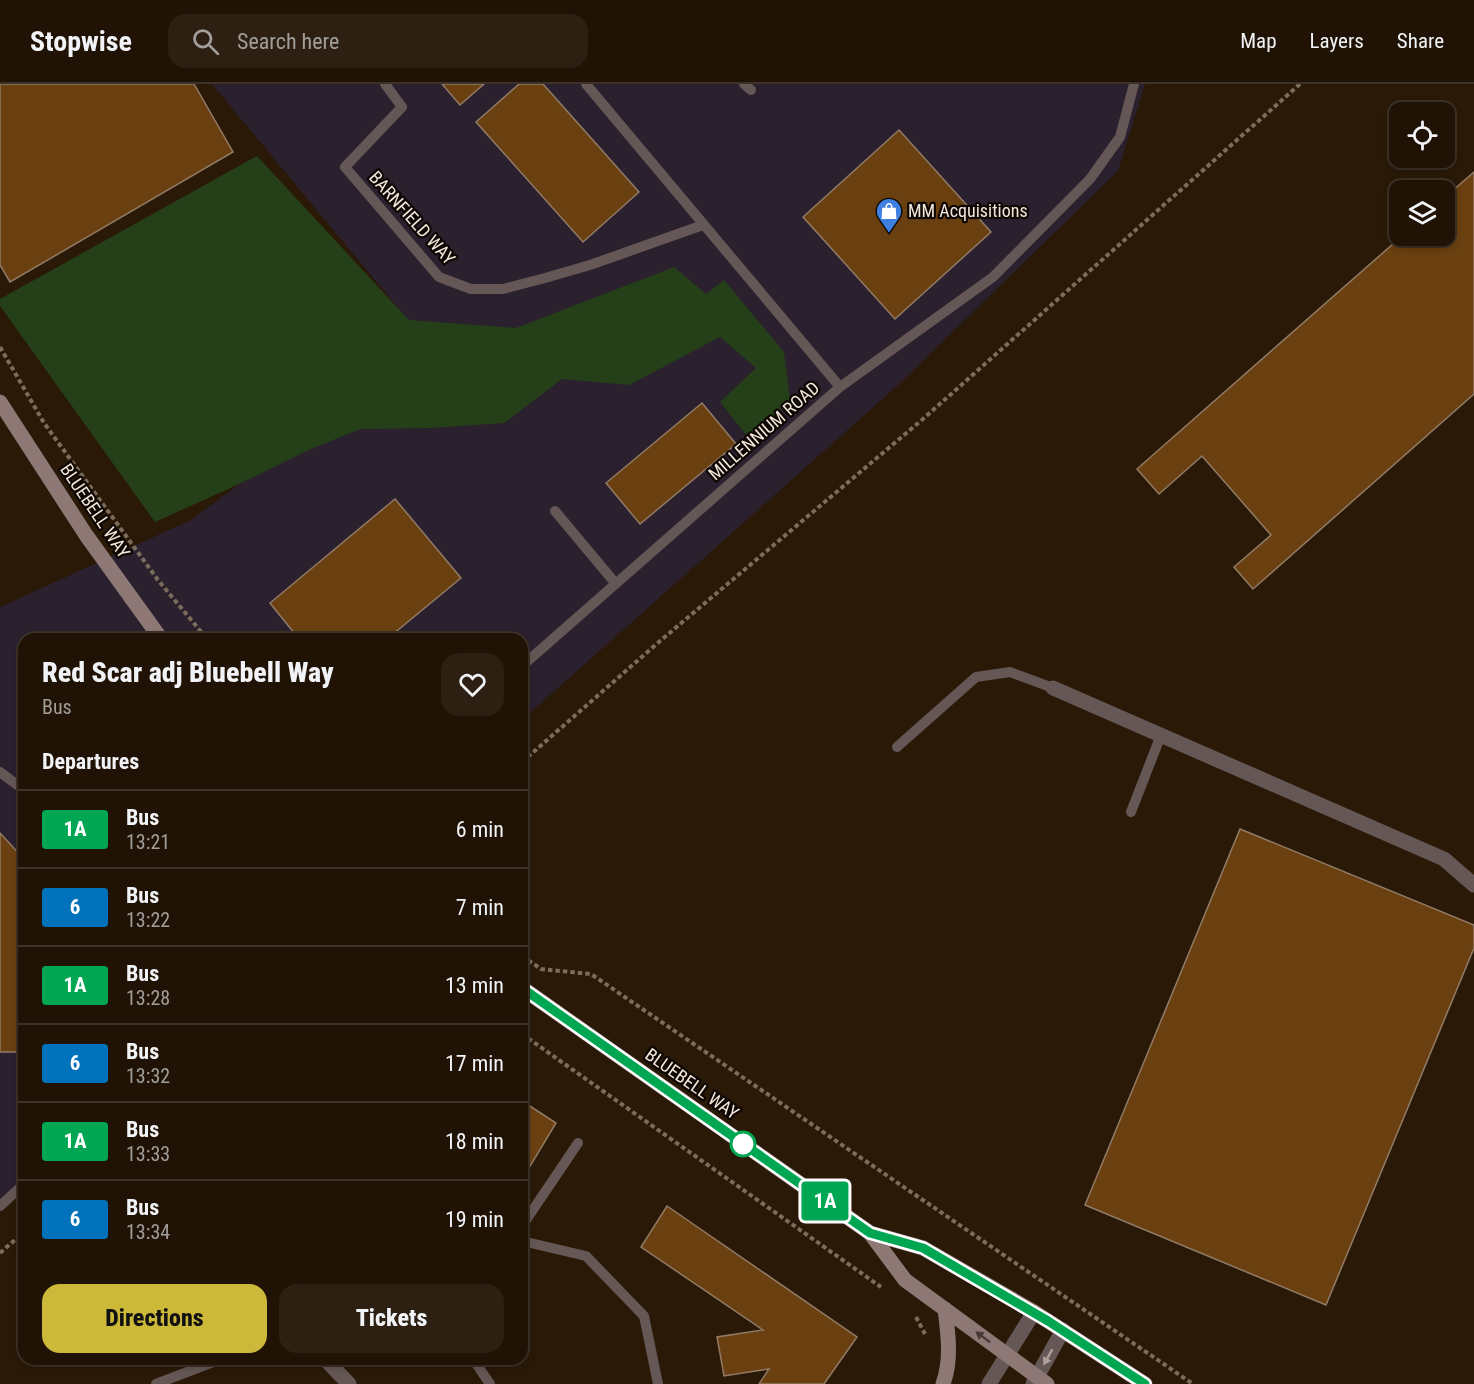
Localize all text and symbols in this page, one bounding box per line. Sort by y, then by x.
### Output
search box [168,14,588,68]
text: Stopwise [30,25,132,58]
icon: search [189,25,222,58]
text: Search here [237,29,339,54]
text: Map [1240,29,1277,53]
text: Layers [1310,29,1364,53]
text: Share [1397,29,1444,53]
map controls [1389,102,1455,246]
button: locate [1389,102,1455,168]
street label: BARNFIELD WAY [365,167,460,269]
button: layers [1389,180,1455,246]
shop icon: MM Acquisitions [874,196,904,234]
place label: MM Acquisitions [908,200,1028,221]
street label: MILLENNIUM ROAD [704,377,823,484]
street label: BLUEBELL WAY [56,460,135,562]
button: heart [441,653,504,716]
text: Red Scar adj Bluebell Way [42,656,334,689]
text: Bus [42,695,72,719]
text: Departures [42,749,139,774]
text: Bus [126,805,159,830]
text: 1A [63,817,87,841]
text: 6 min [456,817,504,842]
text: 13:21 [126,830,170,854]
text: Bus [126,883,159,908]
text: 6 [70,895,80,919]
text: 7 min [456,895,504,920]
text: 13:22 [126,908,170,932]
text: Bus [126,961,159,986]
text: 1A [63,973,87,997]
text: 13 min [445,973,504,998]
text: 13:28 [126,986,170,1010]
text: Bus [126,1039,159,1064]
street label: BLUEBELL WAY [641,1044,744,1124]
text: 6 [70,1051,80,1075]
text: 17 min [445,1051,504,1076]
text: 13:32 [126,1064,170,1088]
text: Bus [126,1117,159,1142]
text: 1A [63,1129,87,1153]
text: 18 min [445,1129,504,1154]
unlabelled marker [730,1131,756,1157]
text: 13:33 [126,1142,170,1166]
line badge: 1A [798,1182,852,1220]
text: 1A [813,1189,837,1213]
text: Bus [126,1195,159,1220]
text: 6 [70,1207,80,1231]
text: 19 min [445,1207,504,1232]
text: 13:34 [126,1220,170,1244]
button: Directions [42,1284,267,1353]
button: Tickets [279,1284,504,1353]
one-way arrow [975,1332,990,1344]
one-way arrow [1043,1349,1053,1366]

